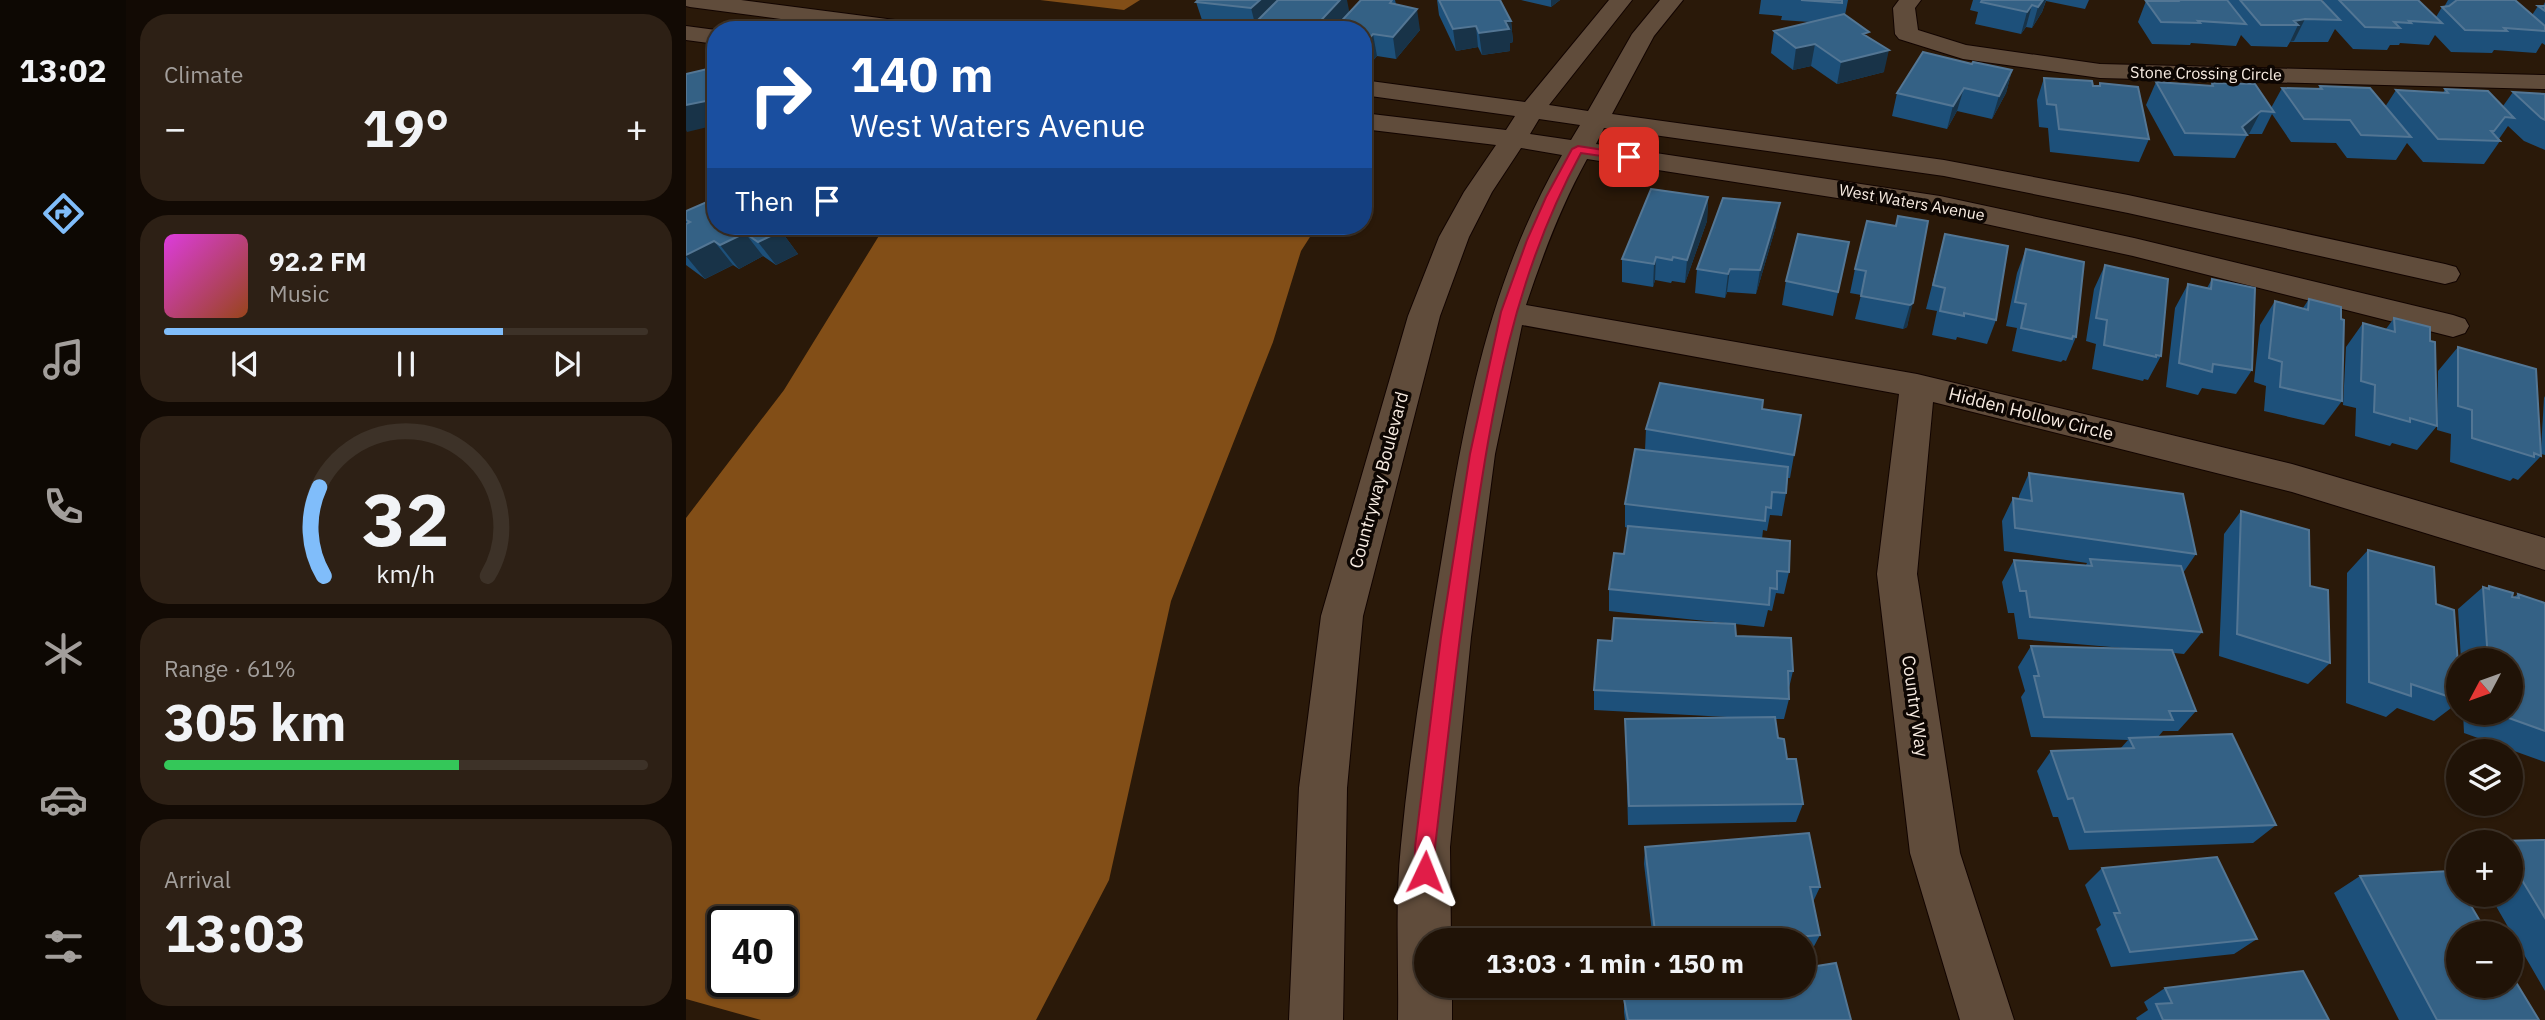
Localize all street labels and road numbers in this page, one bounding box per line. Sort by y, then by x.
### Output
street label: Stone Crossing Circle [2130,62,2282,84]
street label: West Waters Avenue [1838,179,1987,225]
street label: Hidden Hollow Circle [1946,382,2116,445]
street label: Countryway Boulevard [1344,389,1413,571]
street label: Country Way [1897,654,1934,758]

